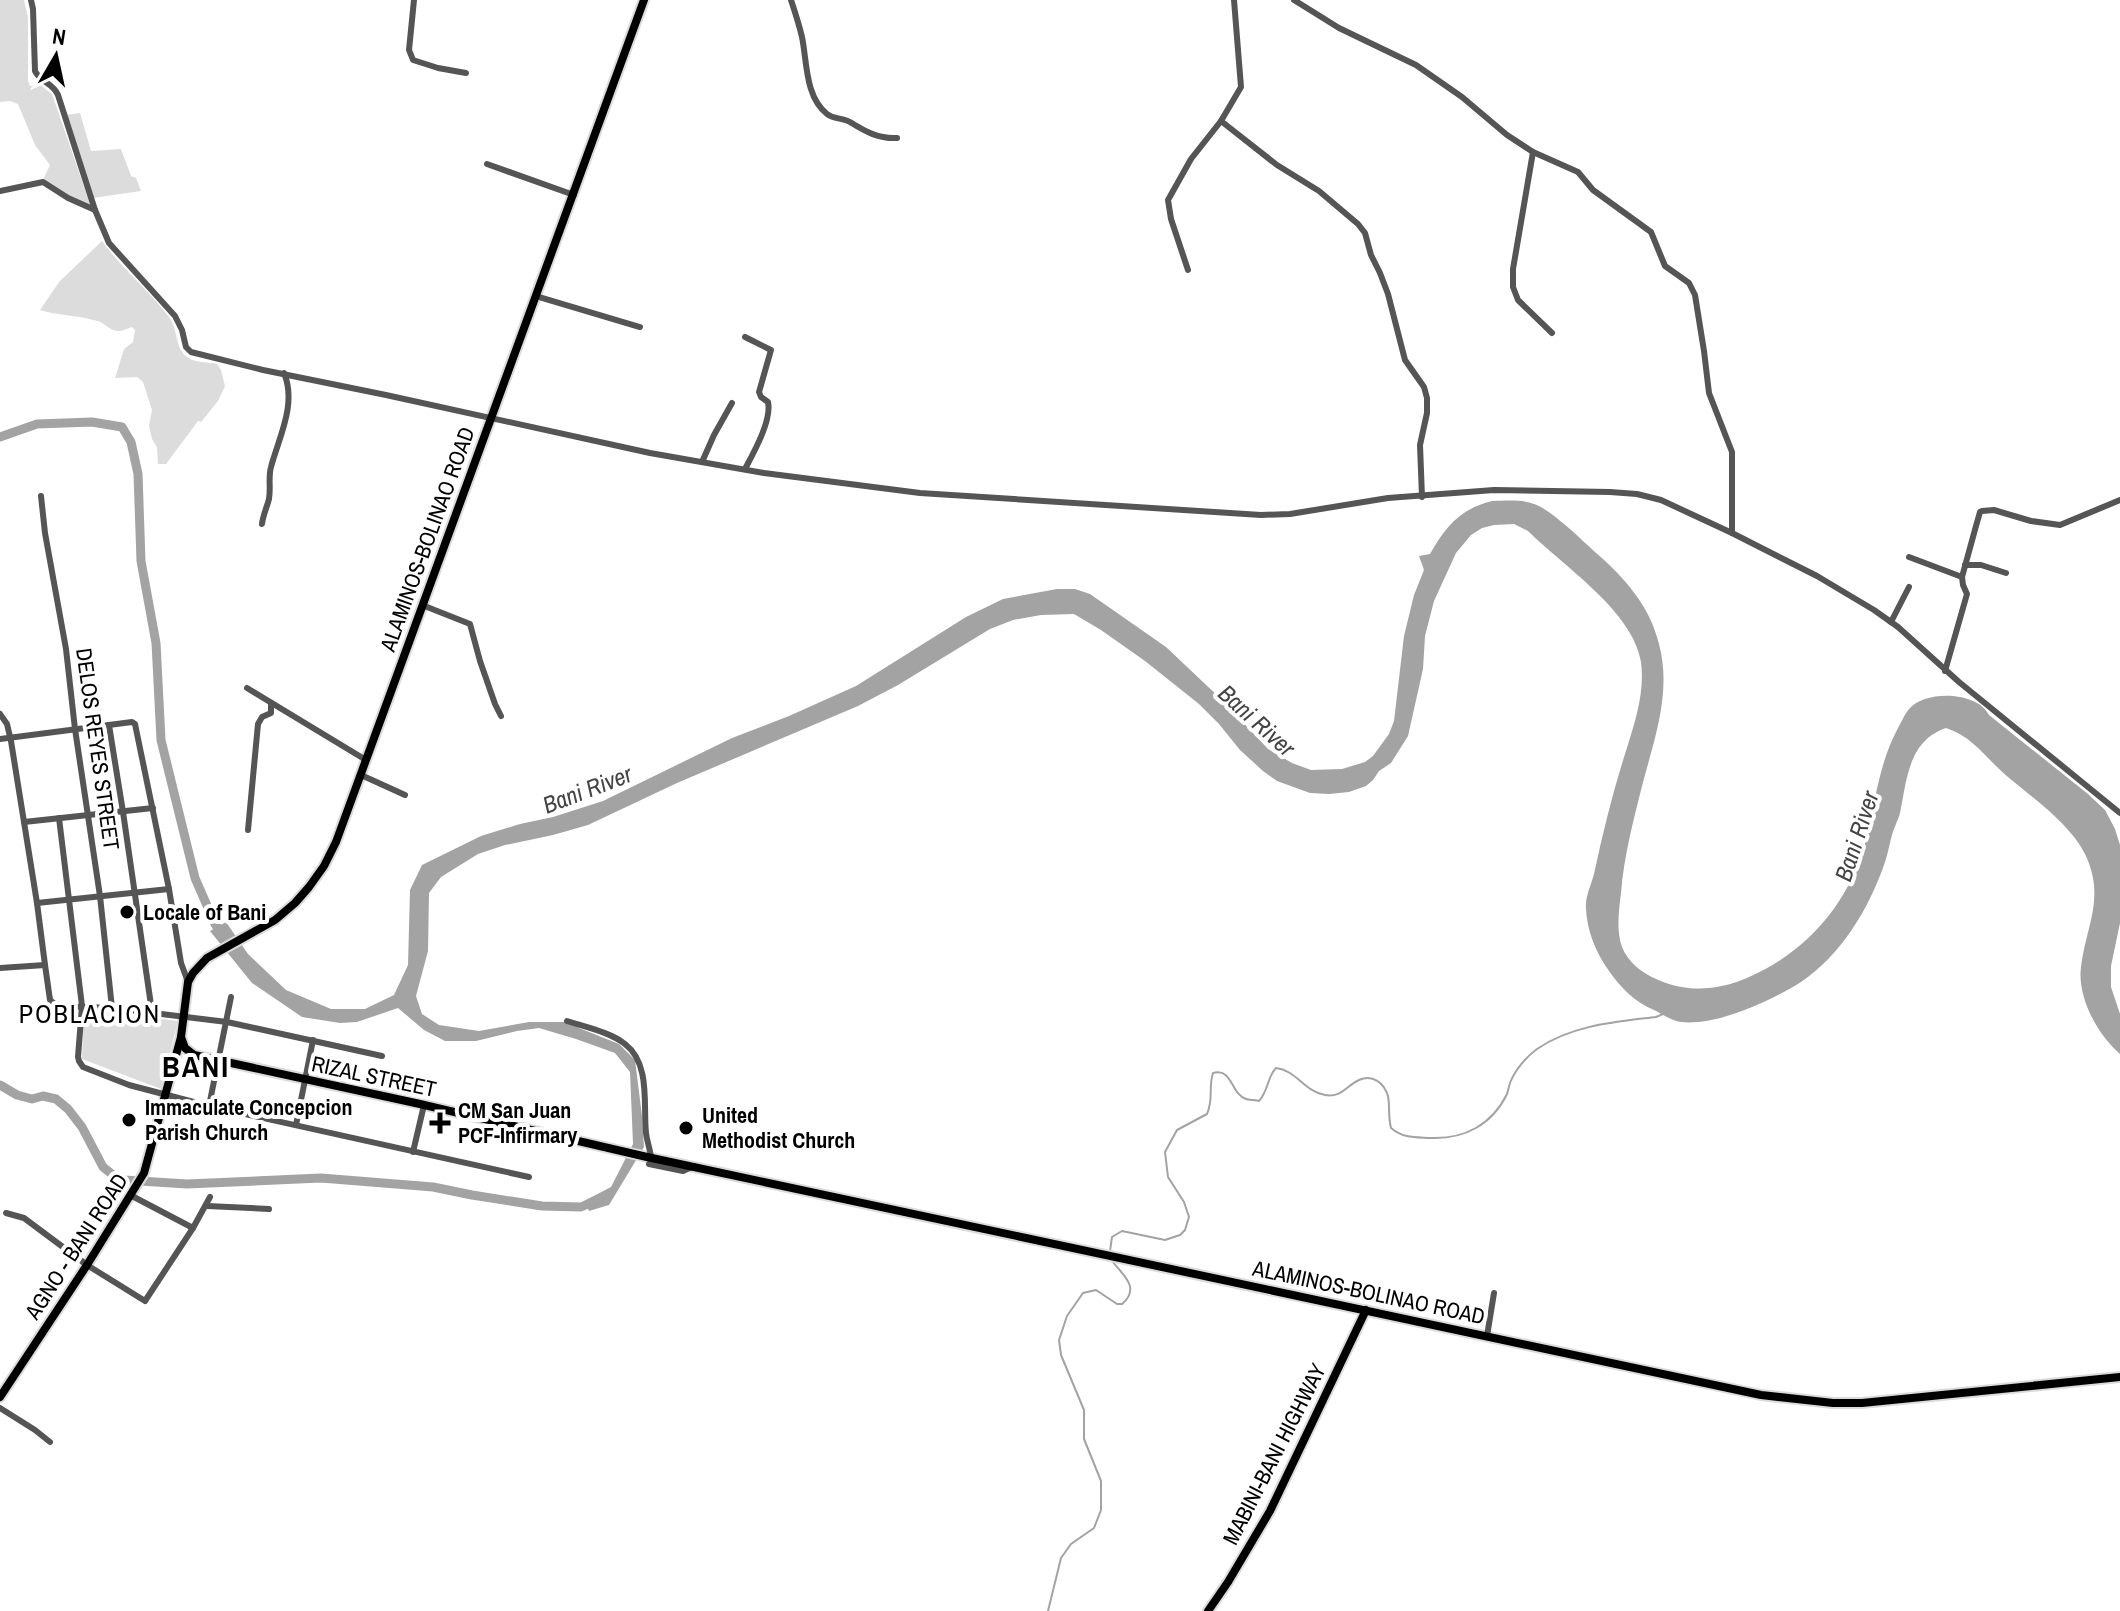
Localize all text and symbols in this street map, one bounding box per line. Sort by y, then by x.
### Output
north arrow [16,16,96,96]
text: N [50,20,68,52]
street label: ALAMINOS-BOLINAO ROAD [372,423,482,656]
street label: DELOS REYES STREET [69,646,127,852]
water label: Bani River [1212,677,1303,764]
water label: Bani River [538,757,637,821]
water label: Bani River [1826,785,1886,885]
place label: Locale of Bani [143,897,266,927]
marker: Locale of Bani [118,903,136,921]
district label: POBLACION [19,996,161,1031]
district label: BANI [162,1046,230,1086]
street label: RIZAL STREET [309,1048,439,1104]
place label: Immaculate Concepcion Parish Church [145,1092,353,1147]
place label: CM San Juan PCF-Infirmary [458,1095,577,1150]
place label: United Methodist Church [702,1100,855,1155]
marker: Immaculate Concepcion Parish Church [120,1111,138,1129]
marker: CM San Juan PCF-Infirmary [429,1112,451,1134]
marker: United Methodist Church [677,1119,695,1137]
street label: AGNO - BANI ROAD [17,1167,134,1326]
street label: ALAMINOS-BOLINAO ROAD [1249,1253,1488,1331]
street label: MABINI-BANI HIGHWAY [1215,1358,1333,1550]

